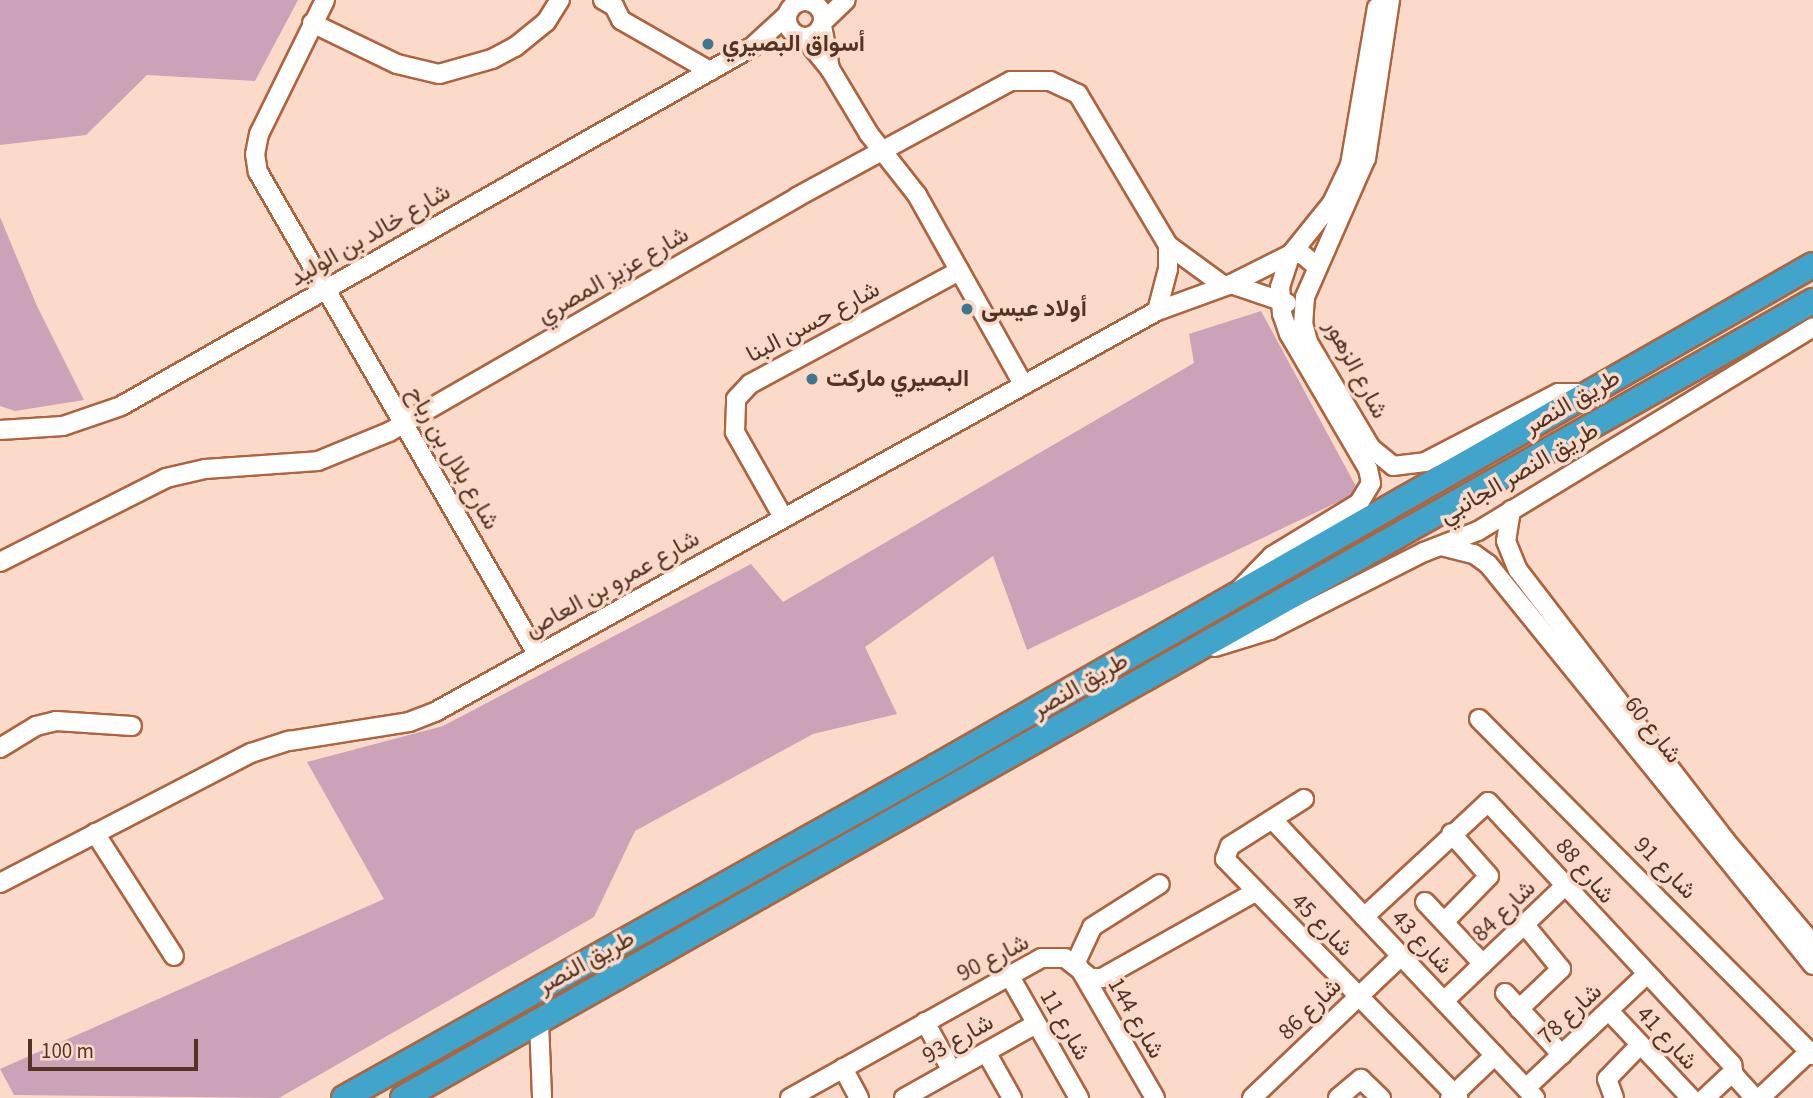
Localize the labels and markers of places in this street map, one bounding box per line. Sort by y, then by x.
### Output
place label: أسواق البصيري [722,30,865,58]
marker: أسواق البصيري [700,36,716,52]
place label: أولاد عيسى [981,295,1087,323]
marker: أولاد عيسى [959,301,975,317]
place label: البصيري ماركت [826,365,969,393]
marker: البصيري ماركت [804,371,820,387]

